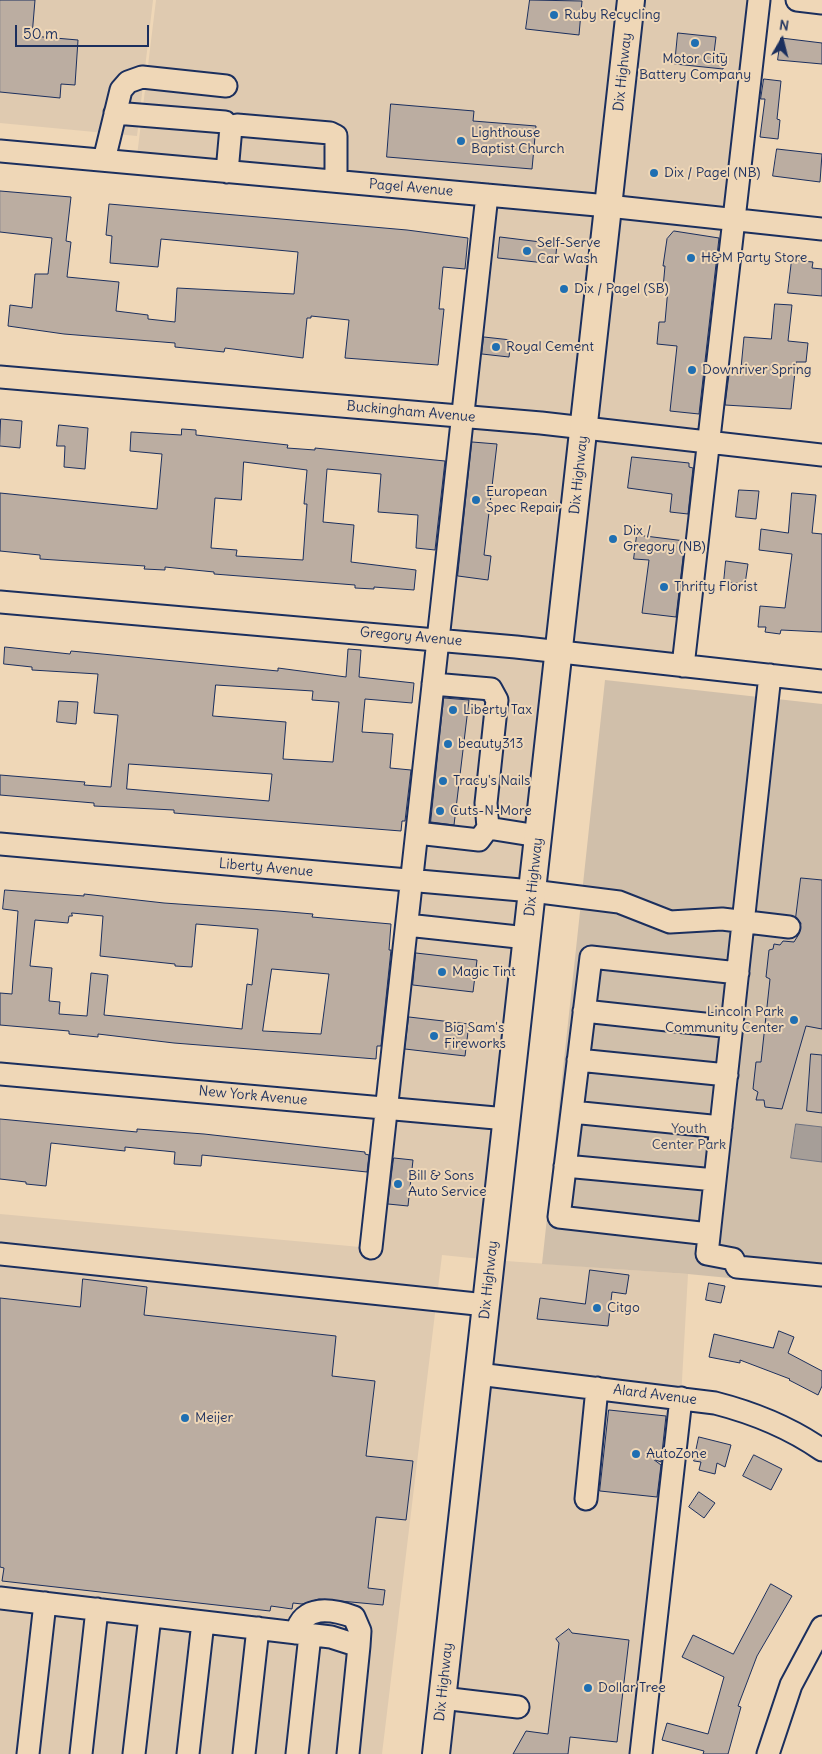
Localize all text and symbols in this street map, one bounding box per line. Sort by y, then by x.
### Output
place label: Ruby Recycling [564,7,661,23]
marker: Ruby Recycling [548,9,560,21]
scale bar [18,15,151,47]
north arrow [757,15,807,65]
text: N [778,16,790,35]
text: 50 m [23,24,58,43]
street label: Dix Highway [611,32,635,112]
marker: Motor City Battery Company [689,37,701,49]
place label: Motor City Battery Company [639,51,751,84]
place label: Lighthouse Baptist Church [471,125,565,158]
marker: Lighthouse Baptist Church [455,135,467,147]
place label: Dix / Pagel (NB) [664,165,761,181]
marker: Dix / Pagel (NB) [648,167,660,179]
street label: Pagel Avenue [368,176,454,200]
place label: Self-Serve Car Wash [537,235,601,268]
marker: Self-Serve Car Wash [521,245,533,257]
place label: H&M Party Store [701,250,807,266]
marker: H&M Party Store [685,252,697,264]
place label: Dix / Pagel (SB) [574,281,669,297]
marker: Dix / Pagel (SB) [558,283,570,295]
place label: Royal Cement [506,339,594,355]
marker: Royal Cement [490,341,502,353]
place label: Downriver Spring [702,362,812,378]
marker: Downriver Spring [686,364,698,376]
street label: Buckingham Avenue [346,398,476,426]
street label: Dix Highway [567,435,591,515]
place label: European Spec Repair [486,484,561,516]
marker: European Spec Repair [470,494,482,506]
place label: Dix / Gregory (NB) [623,523,706,556]
marker: Dix / Gregory (NB) [607,533,619,545]
place label: Thrifty Florist [674,579,758,595]
marker: Thrifty Florist [658,581,670,593]
street label: Gregory Avenue [359,624,463,650]
place label: Liberty Tax [463,702,532,718]
marker: Liberty Tax [447,704,459,716]
place label: beauty313 [458,736,523,752]
marker: beauty313 [442,738,454,750]
place label: Tracy's Nails [453,773,530,789]
marker: Tracy's Nails [437,775,449,787]
place label: Cuts-N-More [450,803,532,819]
marker: Cuts-N-More [434,805,446,817]
street label: Dix Highway [522,837,546,917]
street label: Liberty Avenue [218,856,314,880]
place label: Magic Tint [452,964,516,980]
marker: Magic Tint [436,966,448,978]
place label: Lincoln Park Community Center [665,1004,784,1036]
marker: Lincoln Park Community Center [788,1014,800,1026]
place label: Big Sam's Fireworks [444,1020,506,1052]
marker: Big Sam's Fireworks [428,1030,440,1042]
street label: New York Avenue [198,1083,308,1109]
park label: Youth Center Park [652,1121,726,1154]
place label: Bill & Sons Auto Service [408,1168,486,1200]
marker: Bill & Sons Auto Service [392,1178,404,1190]
street label: Dix Highway [477,1240,501,1320]
place label: Citgo [607,1300,640,1316]
marker: Citgo [591,1302,603,1314]
street label: Alard Avenue [612,1382,698,1408]
place label: Meijer [195,1410,233,1426]
marker: Meijer [179,1412,191,1424]
place label: AutoZone [646,1446,707,1462]
marker: AutoZone [630,1448,642,1460]
street label: Dix Highway [432,1642,456,1722]
place label: Dollar Tree [598,1680,666,1696]
marker: Dollar Tree [582,1682,594,1694]

